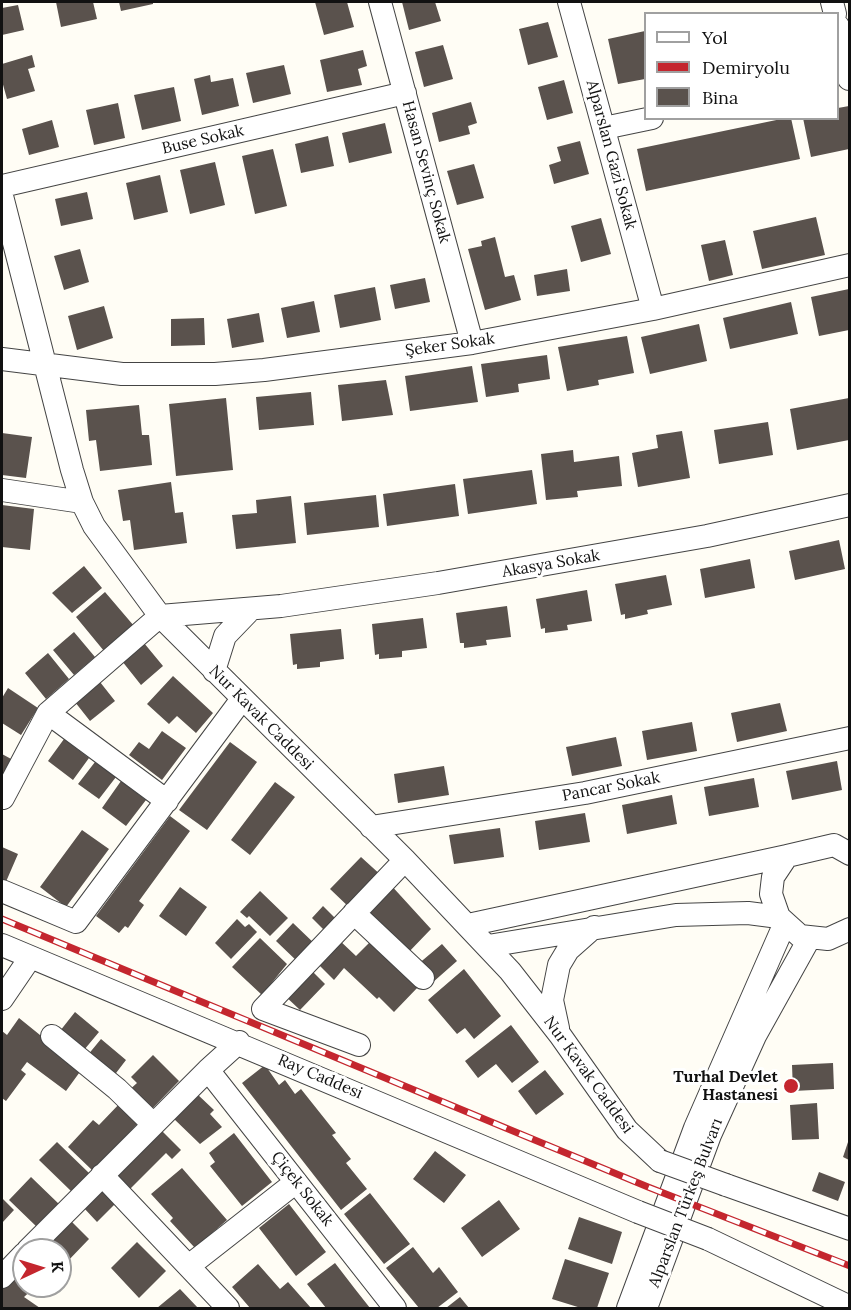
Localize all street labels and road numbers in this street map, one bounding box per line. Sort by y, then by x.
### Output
street label: Alparslan Gazi Sokak [582,78,640,232]
street label: Hasan Sevinç Sokak [398,99,454,245]
street label: Buse Sokak [160,121,246,159]
street label: Şeker Sokak [404,329,496,361]
street label: Akasya Sokak [501,546,601,582]
street label: Nur Kavak Caddesi [205,662,317,774]
street label: Pancar Sokak [560,768,662,806]
street label: Nur Kavak Caddesi [539,1013,637,1137]
street label: Ray Caddesi [275,1051,365,1103]
street label: Alparslan Türkeş Bulvarı [645,1116,727,1290]
street label: Çiçek Sokak [267,1148,337,1230]

